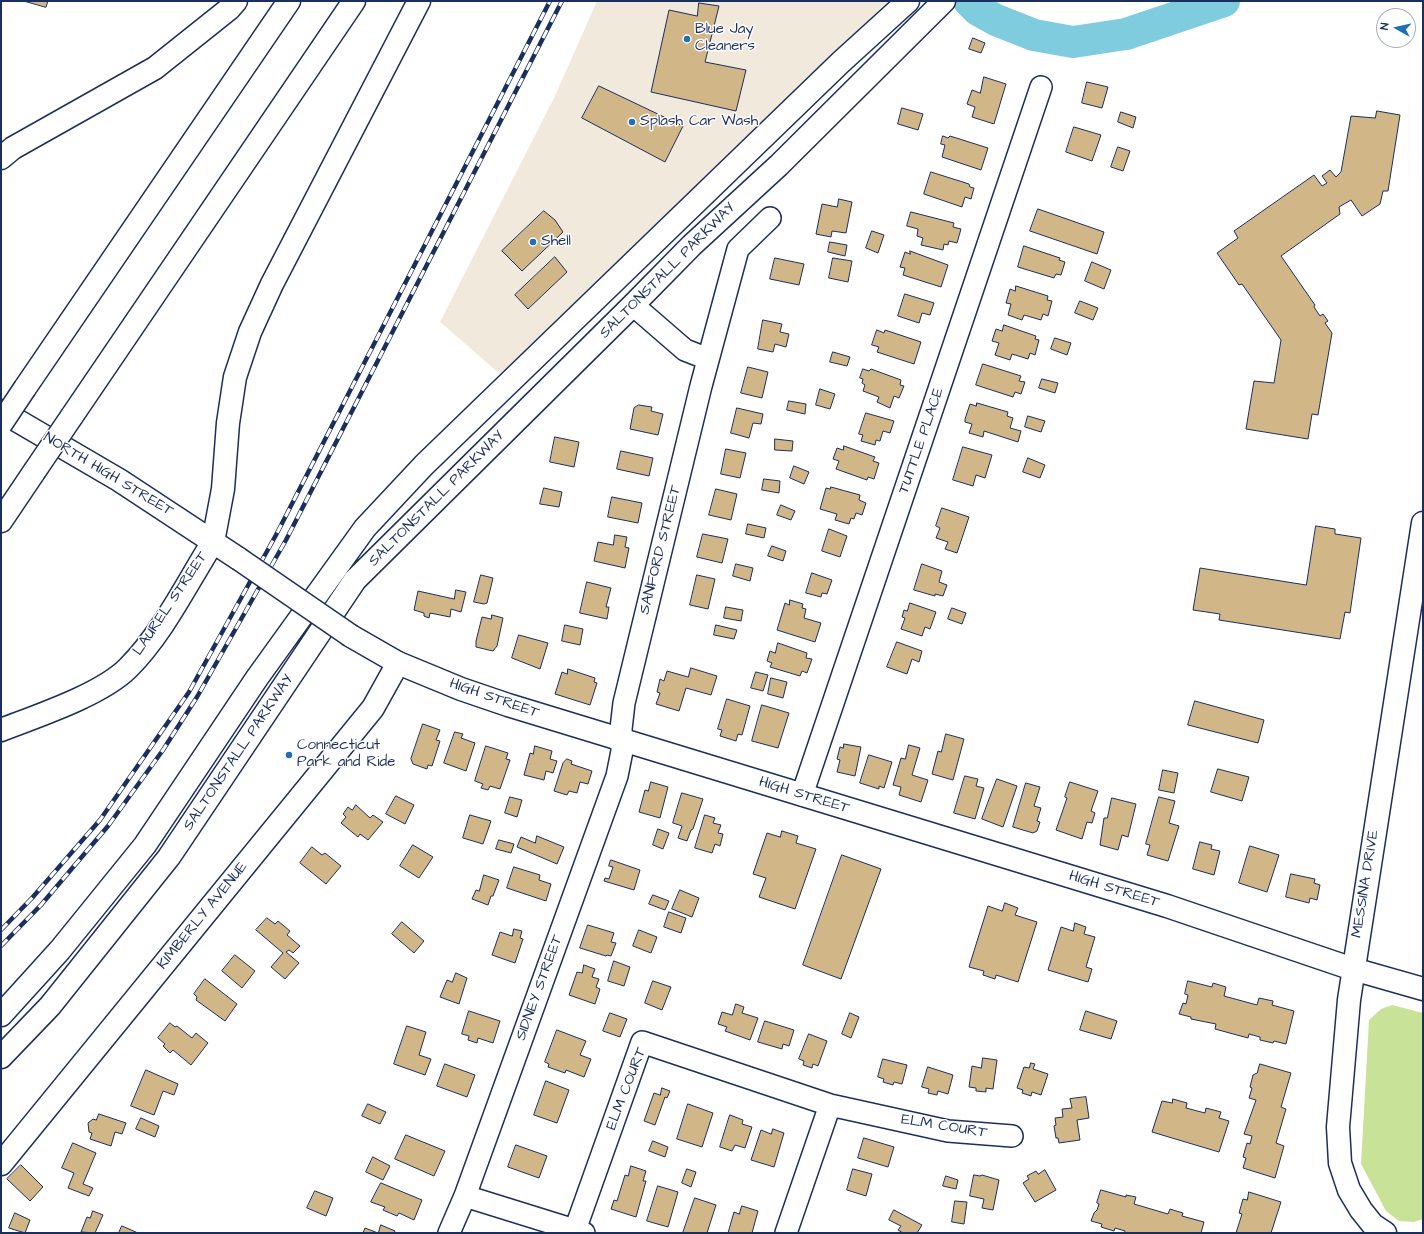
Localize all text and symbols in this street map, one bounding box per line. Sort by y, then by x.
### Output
north arrow [1376,8,1416,48]
place label: Blue Jay Cleaners [695,21,755,56]
text: N [1377,22,1393,31]
marker: Blue Jay Cleaners [682,34,692,44]
place label: Splash Car Wash [640,113,758,131]
marker: Splash Car Wash [627,117,637,127]
street label: SALTONSTALL PARKWAY [596,199,740,343]
place label: Shell [541,233,571,251]
marker: Shell [528,237,538,247]
street label: TUTTLE PLACE [895,386,949,496]
street label: SALTONSTALL PARKWAY [365,427,509,571]
street label: NORTH HIGH STREET [40,429,176,521]
street label: SANFORD STREET [636,484,686,616]
street label: LAUREL STREET [130,549,212,659]
street label: SALTONSTALL PARKWAY [180,671,298,835]
street label: HIGH STREET [447,675,541,723]
place label: Connecticut Park and Ride [297,737,395,772]
marker: Connecticut Park and Ride [284,750,294,760]
street label: HIGH STREET [757,774,851,818]
street label: MESSINA DRIVE [1349,829,1383,939]
street label: KIMBERLY AVENUE [154,859,252,973]
street label: HIGH STREET [1067,868,1161,912]
street label: SIDNEY STREET [513,933,567,1043]
street label: ELM COURT [603,1045,651,1133]
street label: ELM COURT [900,1111,988,1143]

